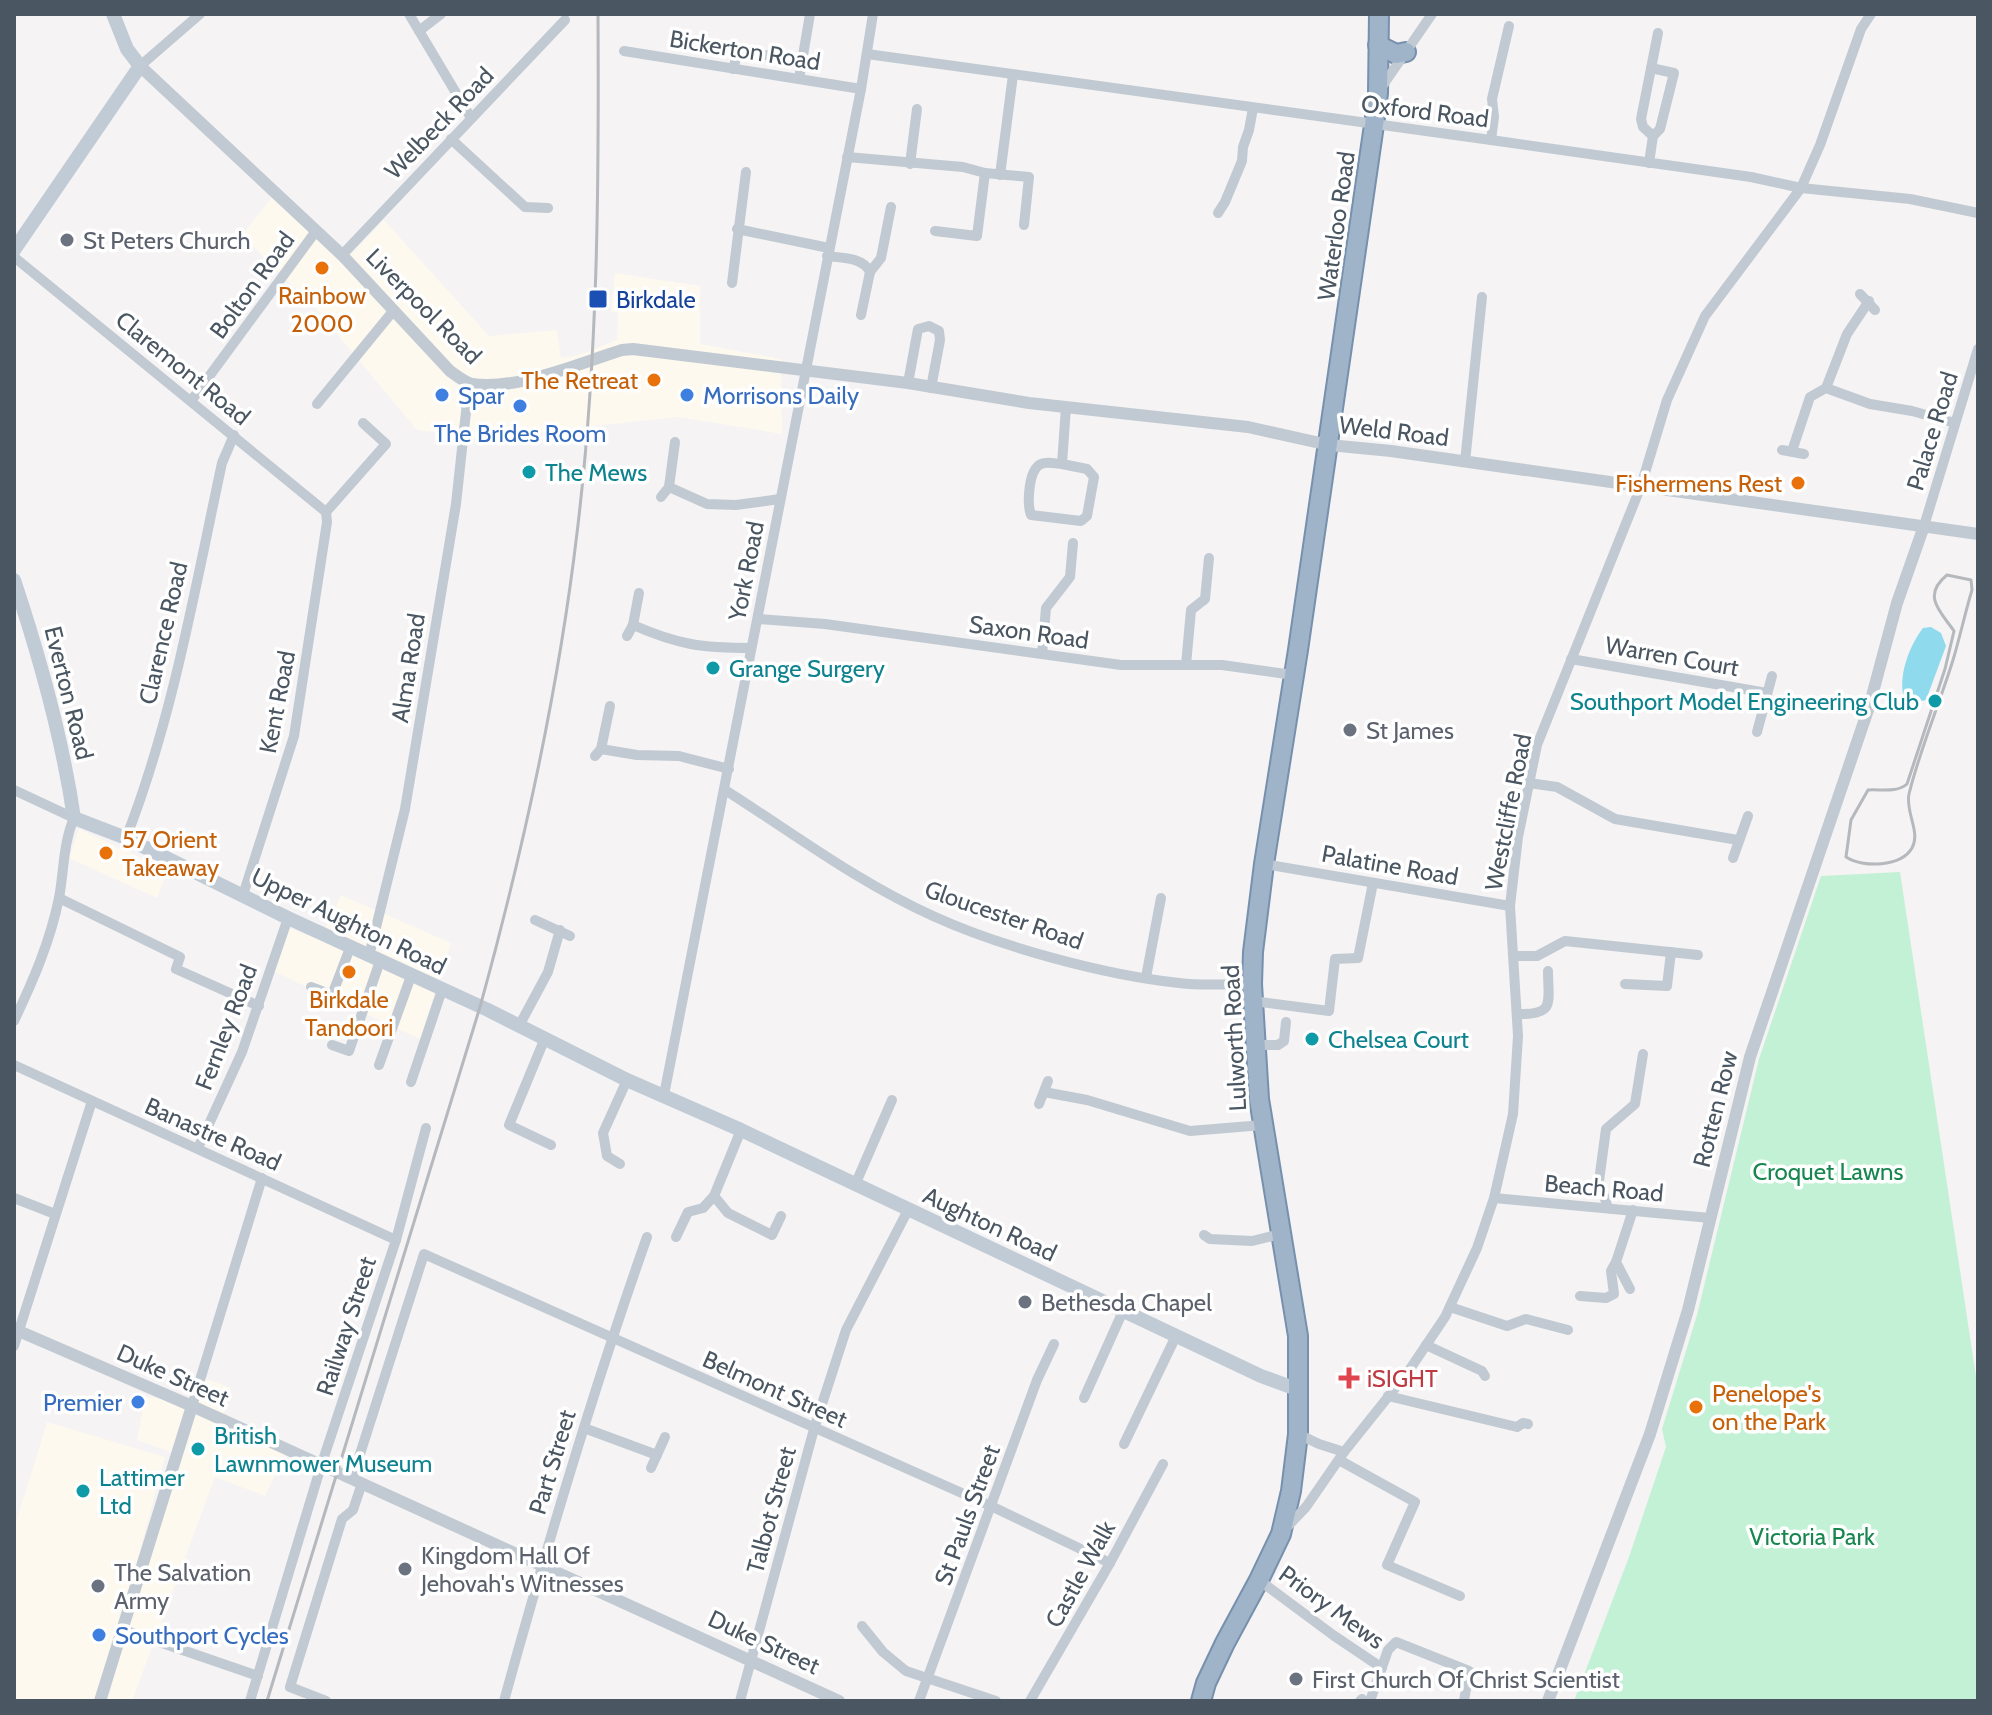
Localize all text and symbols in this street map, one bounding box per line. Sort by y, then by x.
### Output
street label: Bickerton Road [667,24,823,76]
street label: Welbeck Road [378,61,500,185]
street label: Oxford Road [1359,89,1491,133]
street label: Waterloo Road [1311,150,1361,302]
place label: St Peters Church [83,226,251,255]
street label: Bolton Road [203,226,301,344]
marker: St Peters Church [58,231,76,249]
street label: Liverpool Road [360,242,488,370]
marker: Rainbow 2000 [313,259,331,277]
place label: Rainbow 2000 [278,281,367,338]
place label: Birkdale [616,285,696,314]
marker: Birkdale [587,288,609,310]
street label: Claremont Road [110,305,256,431]
place label: The Retreat [521,366,638,395]
street label: Palace Road [1900,368,1964,494]
marker: The Retreat [645,371,663,389]
place label: Spar [458,381,505,410]
place label: Morrisons Daily [703,381,859,410]
marker: Spar [433,386,451,404]
marker: Morrisons Daily [678,386,696,404]
marker: The Brides Room [511,397,529,415]
street label: Weld Road [1337,410,1451,452]
place label: The Brides Room [434,419,606,448]
place label: The Mews [545,458,647,487]
marker: The Mews [520,463,538,481]
place label: Fishermens Rest [1615,469,1782,498]
marker: Fishermens Rest [1789,474,1807,492]
street label: York Road [722,519,770,624]
street label: Clarence Road [133,559,193,707]
street label: Saxon Road [967,609,1091,655]
street label: Alma Road [385,611,431,725]
street label: Everton Road [38,623,100,763]
street label: Warren Court [1603,630,1741,682]
street label: Kent Road [253,648,301,756]
place label: Grange Surgery [729,654,885,683]
marker: Grange Surgery [704,659,722,677]
place label: Southport Model Engineering Club [1570,687,1919,716]
marker: Southport Model Engineering Club [1926,692,1944,710]
place label: St James [1366,716,1454,745]
marker: St James [1341,721,1359,739]
street label: Westcliffe Road [1479,731,1537,893]
place label: 57 Orient Takeaway [122,825,219,882]
street label: Palatine Road [1319,839,1461,891]
marker: 57 Orient Takeaway [97,844,115,862]
street label: Upper Aughton Road [247,861,451,981]
street label: Gloucester Road [921,874,1087,956]
street label: Fernley Road [189,960,263,1094]
marker: Birkdale Tandoori [340,963,358,981]
street label: Lulworth Road [1216,964,1252,1112]
place label: Birkdale Tandoori [305,985,393,1042]
place label: Chelsea Court [1328,1025,1469,1054]
marker: Chelsea Court [1303,1030,1321,1048]
street label: Rotten Row [1687,1047,1744,1170]
street label: Banastre Road [140,1091,286,1177]
park label: Croquet Lawns [1753,1157,1903,1186]
street label: Beach Road [1543,1168,1665,1208]
street label: Aughton Road [919,1180,1061,1268]
street label: Railway Street [310,1253,382,1399]
place label: Bethesda Chapel [1041,1288,1212,1317]
marker: Bethesda Chapel [1016,1293,1034,1311]
street label: Duke Street [113,1337,233,1413]
street label: Belmont Street [698,1344,852,1434]
place label: iSIGHT [1367,1364,1438,1393]
marker: iSIGHT [1338,1367,1360,1389]
place label: Penelope's on the Park [1712,1379,1826,1436]
place label: Premier [43,1388,122,1417]
marker: Premier [129,1393,147,1411]
marker: Penelope's on the Park [1687,1398,1705,1416]
street label: Part Street [522,1406,582,1518]
place label: British Lawnmower Museum [214,1421,432,1478]
marker: British Lawnmower Museum [189,1440,207,1458]
street label: St Pauls Street [928,1441,1006,1589]
street label: Talbot Street [740,1443,802,1577]
place label: Lattimer Ltd [99,1463,185,1520]
marker: Lattimer Ltd [74,1482,92,1500]
street label: Castle Walk [1039,1515,1121,1632]
park label: Victoria Park [1749,1522,1875,1551]
place label: Kingdom Hall Of Jehovah's Witnesses [420,1541,624,1598]
place label: The Salvation Army [114,1558,251,1615]
street label: Priory Mews [1274,1559,1390,1655]
marker: Kingdom Hall Of Jehovah's Witnesses [396,1560,414,1578]
marker: The Salvation Army [89,1577,107,1595]
street label: Duke Street [704,1604,824,1680]
place label: Southport Cycles [115,1621,289,1650]
marker: Southport Cycles [90,1626,108,1644]
place label: First Church Of Christ Scientist [1312,1665,1620,1694]
marker: First Church Of Christ Scientist [1287,1670,1305,1688]

